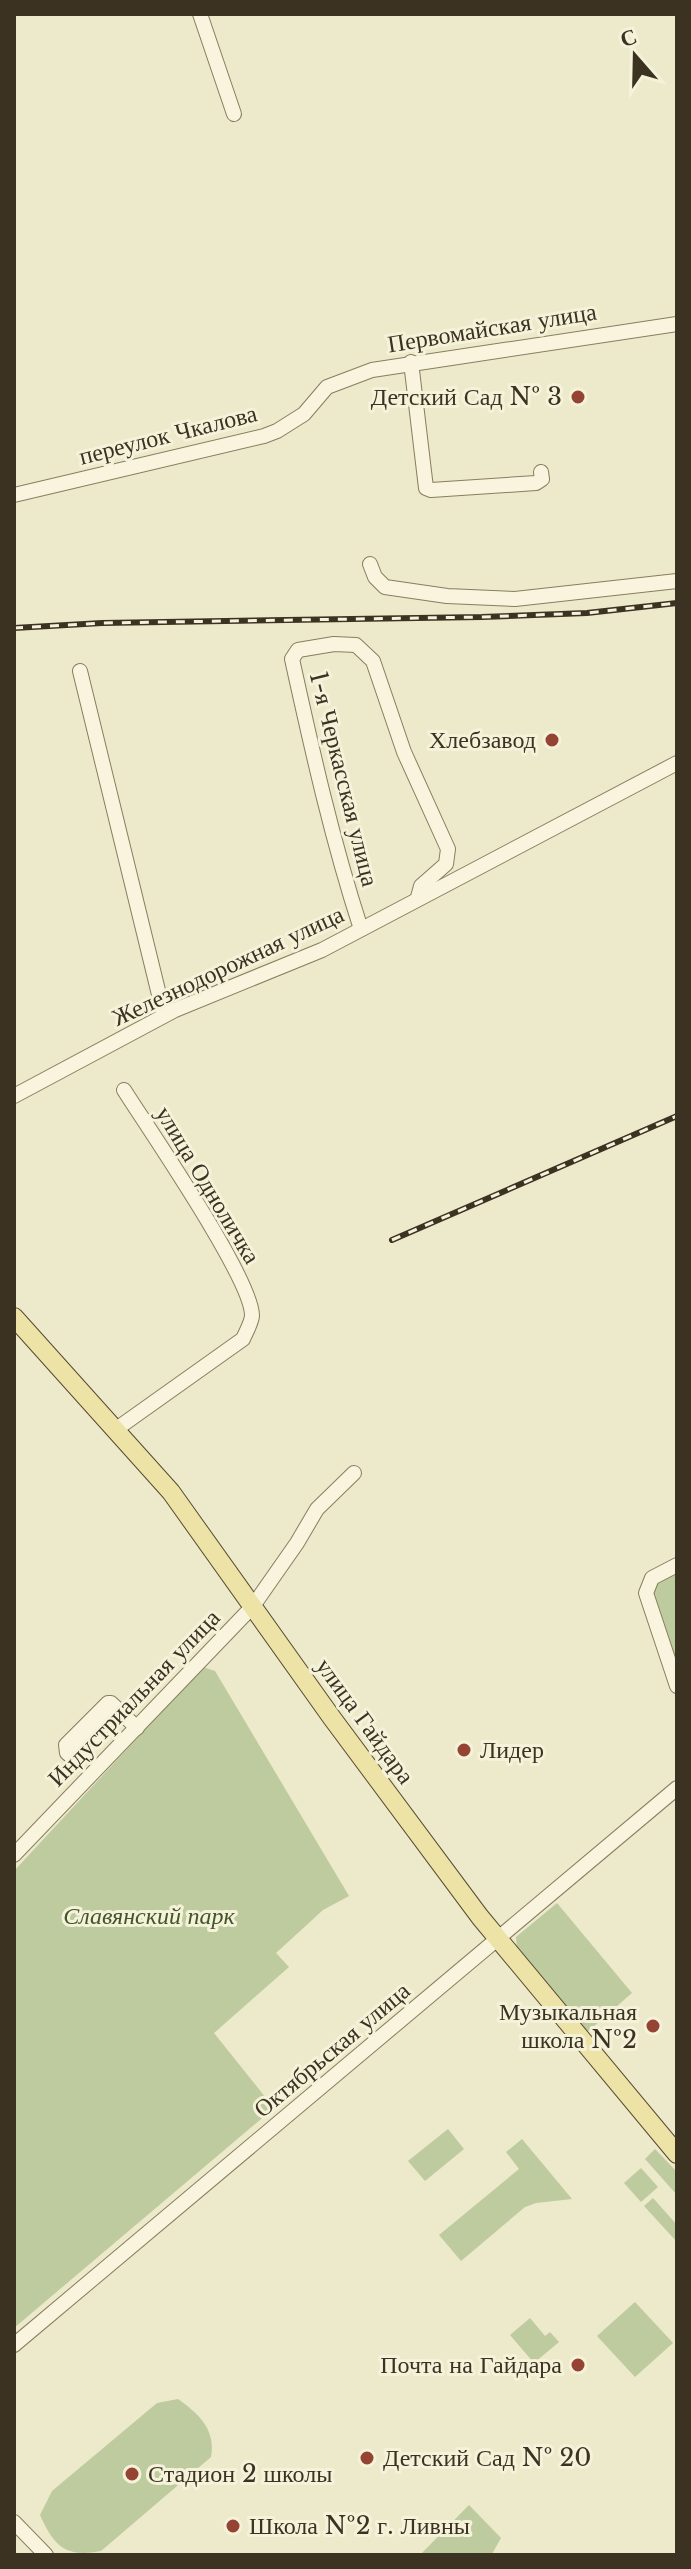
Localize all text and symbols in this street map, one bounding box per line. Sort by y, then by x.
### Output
north arrow [595,16,675,96]
text: С [616,22,640,53]
street label: Первомайская улица [385,297,599,358]
place label: Детский Сад № 3 [371,382,562,411]
marker: Детский Сад № 3 [569,388,587,406]
street label: переулок Чкалова [76,398,260,471]
street label: 1-я Черкасская улица [304,668,385,890]
place label: Хлебзавод [429,725,536,754]
marker: Хлебзавод [543,731,561,749]
street label: Железнодорожная улица [107,899,349,1032]
street label: улица Одноличка [150,1101,267,1269]
street label: Индустриальная улица [42,1603,226,1792]
street label: улица Гайдара [310,1652,421,1790]
place label: Лидер [480,1735,544,1764]
marker: Лидер [455,1741,473,1759]
park label: Славянский парк [63,1901,236,1930]
street label: Октябрьская улица [248,1976,416,2123]
place label: Музыкальная школа №2 [499,1997,637,2054]
marker: Музыкальная школа №2 [644,2017,662,2035]
place label: Почта на Гайдара [380,2350,562,2379]
marker: Почта на Гайдара [569,2356,587,2374]
place label: Детский Сад № 20 [383,2443,591,2472]
marker: Детский Сад № 20 [358,2449,376,2467]
place label: Стадион 2 школы [148,2459,332,2488]
marker: Стадион 2 школы [123,2465,141,2483]
place label: Школа №2 г. Ливны [249,2511,470,2540]
marker: Школа №2 г. Ливны [224,2517,242,2535]

